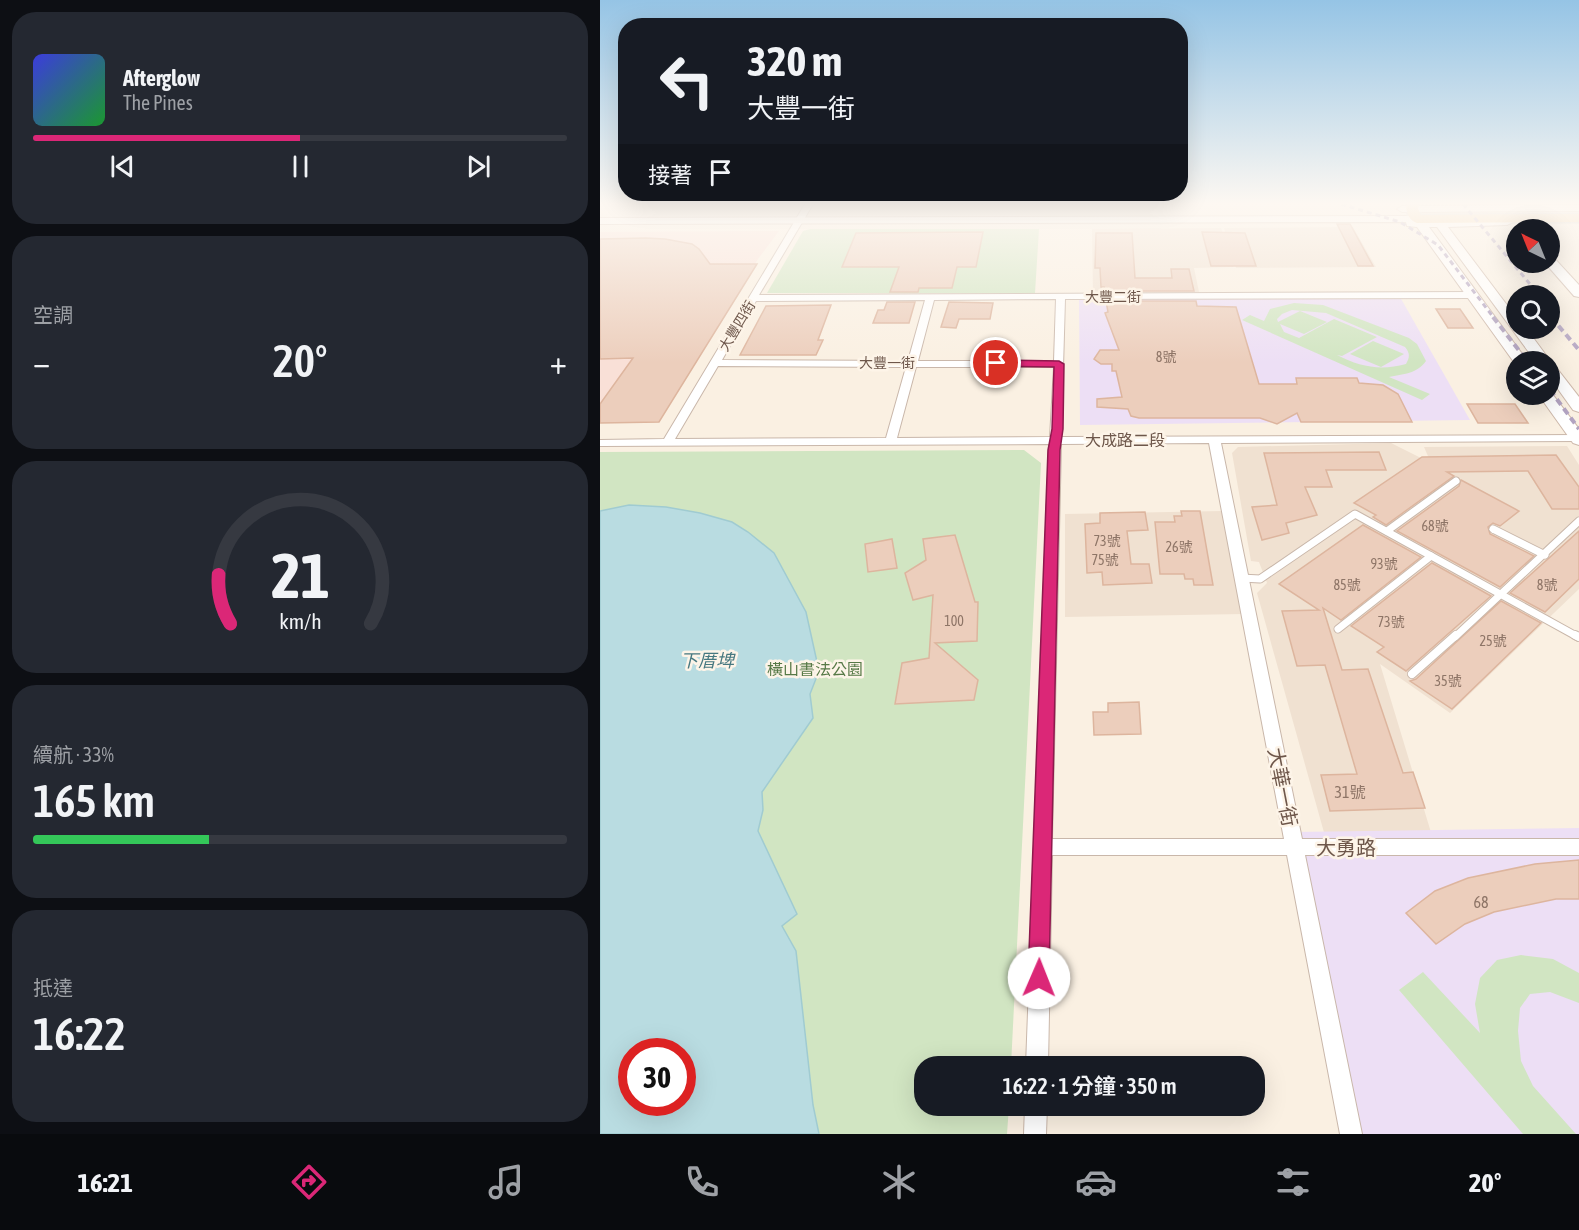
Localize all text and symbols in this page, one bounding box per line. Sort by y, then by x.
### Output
text: 320 m [747,37,842,85]
icon: left [648,42,726,120]
text: Afterglow [123,65,200,91]
text: The Pines [123,91,193,114]
text: 大豐一街 [747,93,855,124]
icon: previous [106,150,139,183]
icon: pause [284,150,317,183]
icon: next [462,150,495,183]
icon: arrive [704,156,737,189]
text: 接著 [648,162,692,188]
north arrow [1506,219,1560,273]
map controls [1506,219,1560,405]
button: search [1506,285,1560,339]
street label: 大豐二街 [1085,289,1141,305]
street label: 大豐四街 [716,298,758,354]
text: 空調 [33,303,73,326]
text: 20° [273,335,327,387]
pin [970,337,1021,388]
text: − [33,343,50,381]
text: + [550,343,567,381]
icon: arrive [979,346,1012,379]
house number: 8號 [1156,349,1176,365]
button: layers [1506,351,1560,405]
street label: 大豐一街 [859,355,915,371]
street label: 大成路二段 [1085,431,1165,449]
house number: 68號 [1421,518,1449,534]
house number: 73號 [1093,533,1121,549]
house number: 26號 [1165,539,1193,555]
text: 21 [271,540,329,611]
house number: 75號 [1091,552,1119,568]
house number: 93號 [1370,556,1398,572]
house number: 85號 [1333,577,1361,593]
house number: 8號 [1537,577,1557,593]
text: km/h [279,609,321,634]
house number: 100 [944,613,964,629]
house number: 73號 [1377,614,1405,630]
house number: 25號 [1479,633,1507,649]
water label: 下厝埤 [680,650,736,671]
park label: 橫山書法公園 [767,660,863,678]
house number: 35號 [1434,673,1462,689]
text: 續航 · 33% [33,743,114,766]
street label: 大華一街 [1264,746,1302,828]
text: 165 km [33,775,155,827]
house number: 31號 [1334,783,1366,801]
street label: 大勇路 [1316,836,1376,859]
house number: 68 [1473,893,1489,911]
position arrow [1007,946,1071,1010]
text: 抵達 [33,976,73,999]
text: 16:22 [33,1008,126,1060]
speed limit sign: 30 [618,1038,696,1116]
text: 16:22 · 1 分鐘 · 350 m [1003,1073,1176,1099]
icon: directions [288,1161,330,1203]
icon: music [485,1161,527,1203]
icon: phone [681,1161,723,1203]
icon: climate [878,1161,920,1203]
icon: car [1075,1161,1117,1203]
icon: filters [1272,1161,1314,1203]
text: 16:21 [77,1167,133,1198]
text: 20° [1469,1167,1502,1198]

